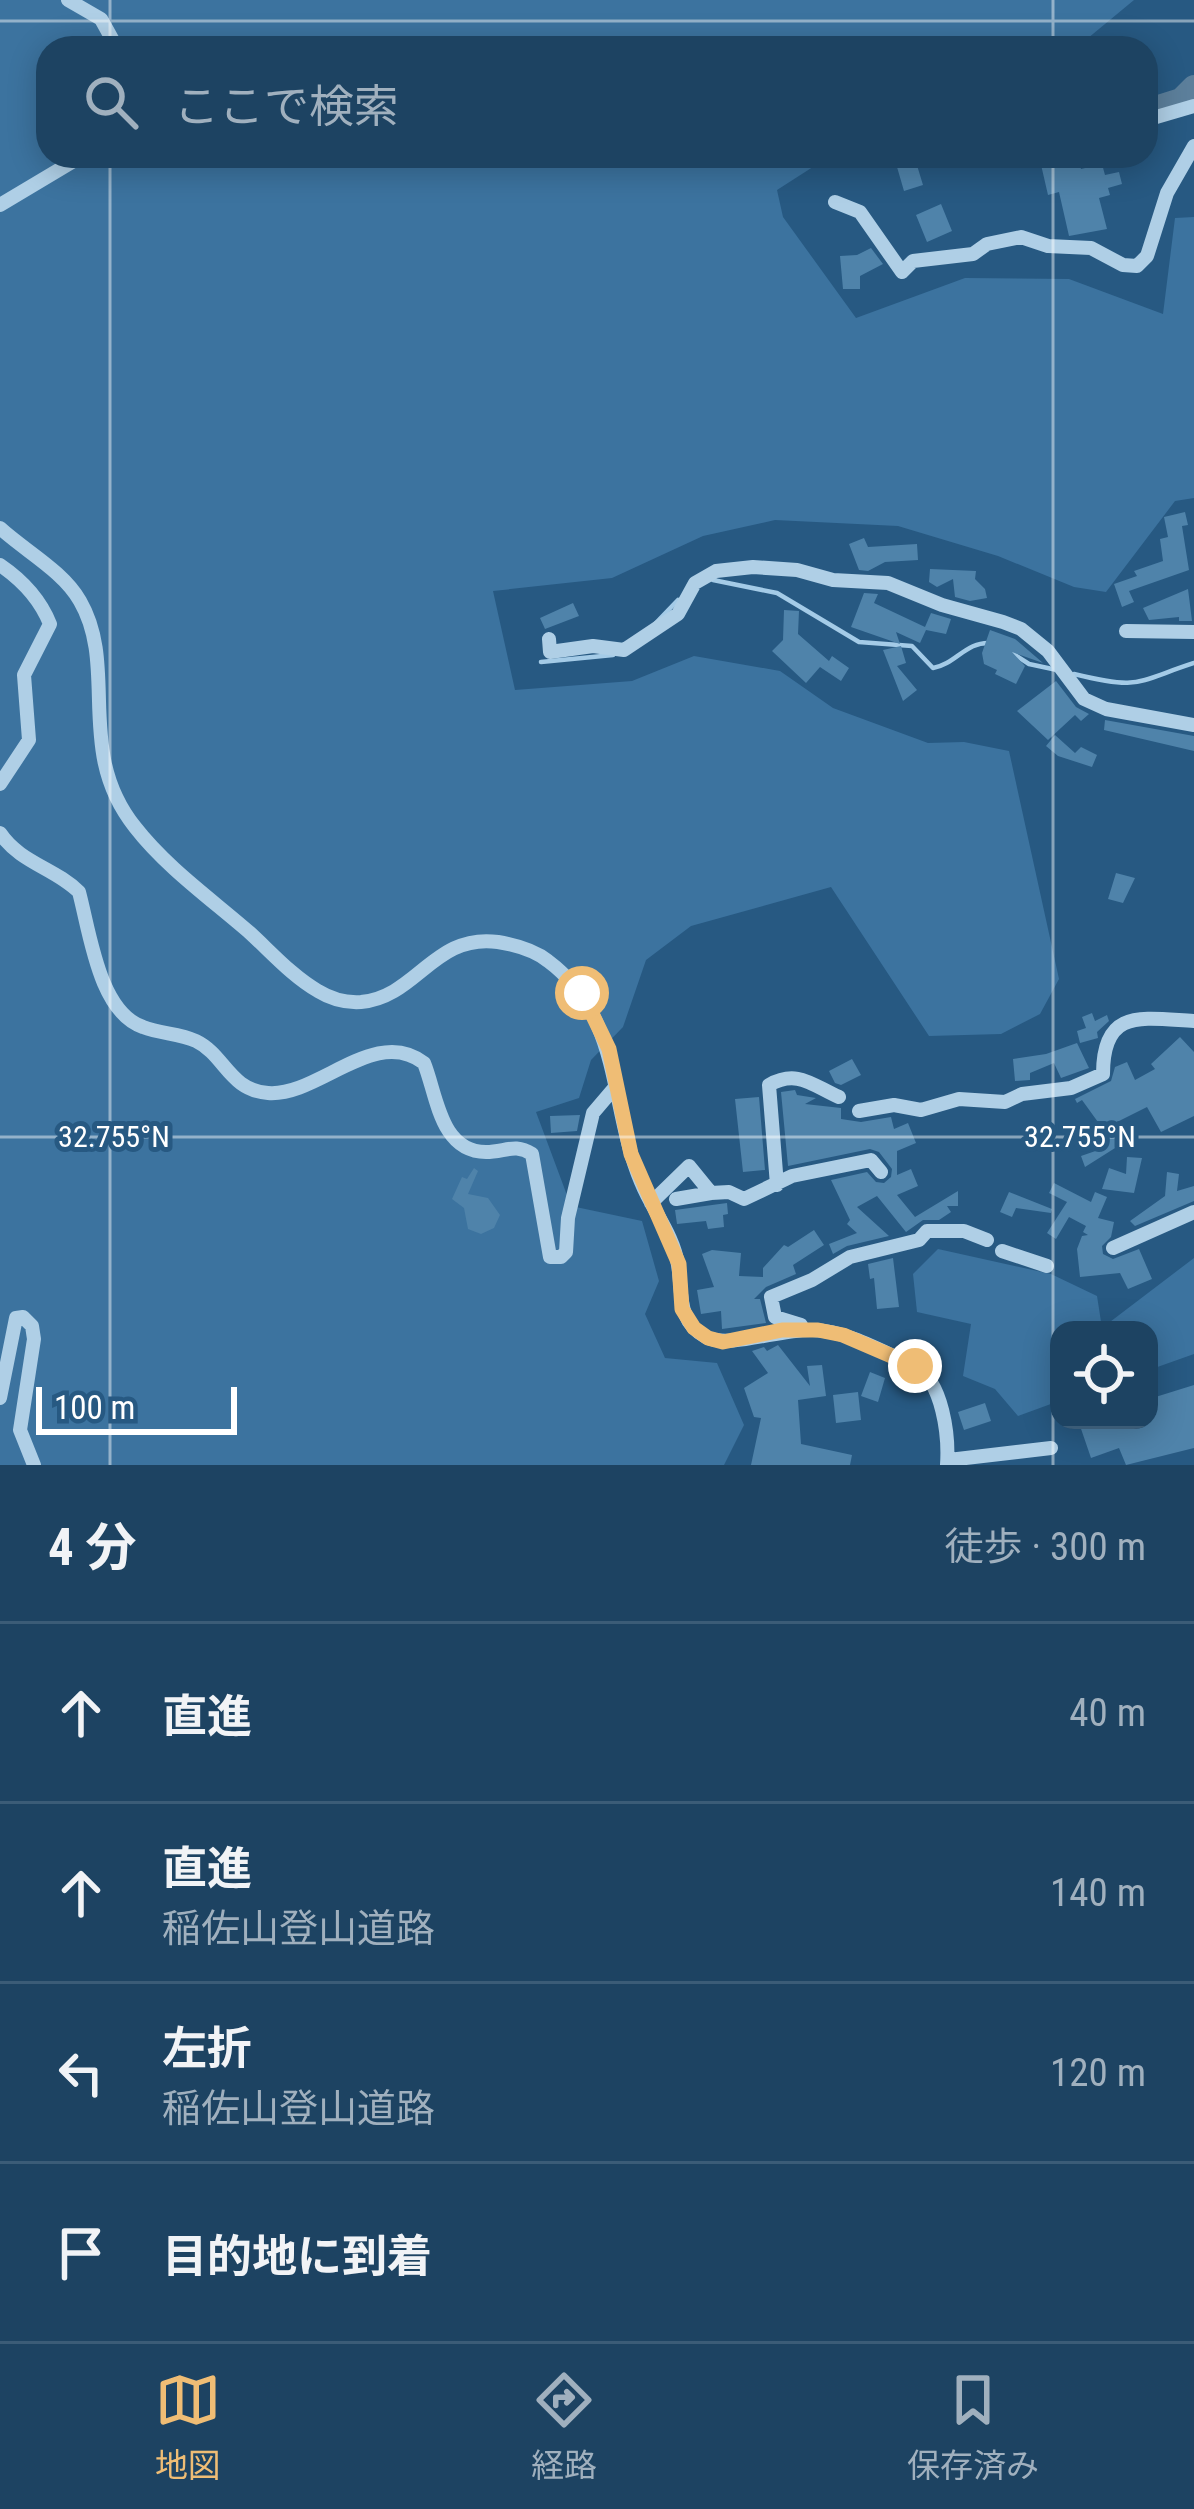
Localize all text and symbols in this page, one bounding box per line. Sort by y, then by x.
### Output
search box [36,36,1158,168]
icon: search [78,69,144,135]
text: ここで検索 [174,80,399,133]
route start [555,966,609,1020]
text: 32.755°N [58,1119,170,1154]
text: 32.755°N [1024,1119,1136,1154]
map controls [1050,1321,1158,1429]
button: locate [1050,1321,1158,1429]
route end [888,1339,942,1393]
scale bar [36,1381,237,1434]
text: 100 m [54,1388,135,1427]
text: 4 分 [48,1518,137,1577]
text: 徒歩 · 300 m [945,1524,1146,1570]
icon: ahead [48,1680,114,1746]
text: 直進 [162,1690,252,1743]
text: 40 m [1069,1690,1146,1736]
text: 直進 [162,1842,252,1895]
icon: ahead [48,1860,114,1926]
text: 140 m [1050,1870,1146,1916]
text: 稲佐山登山道路 [162,1906,435,1952]
text: 左折 [162,2022,252,2075]
icon: left [48,2040,114,2106]
text: 120 m [1050,2050,1146,2096]
text: 稲佐山登山道路 [162,2086,435,2132]
icon: arrive [48,2220,114,2286]
text: 目的地に到着 [162,2230,432,2283]
tab: 地図 [155,2367,221,2487]
tab: 経路 [531,2367,597,2487]
tab: 保存済み [907,2367,1039,2487]

